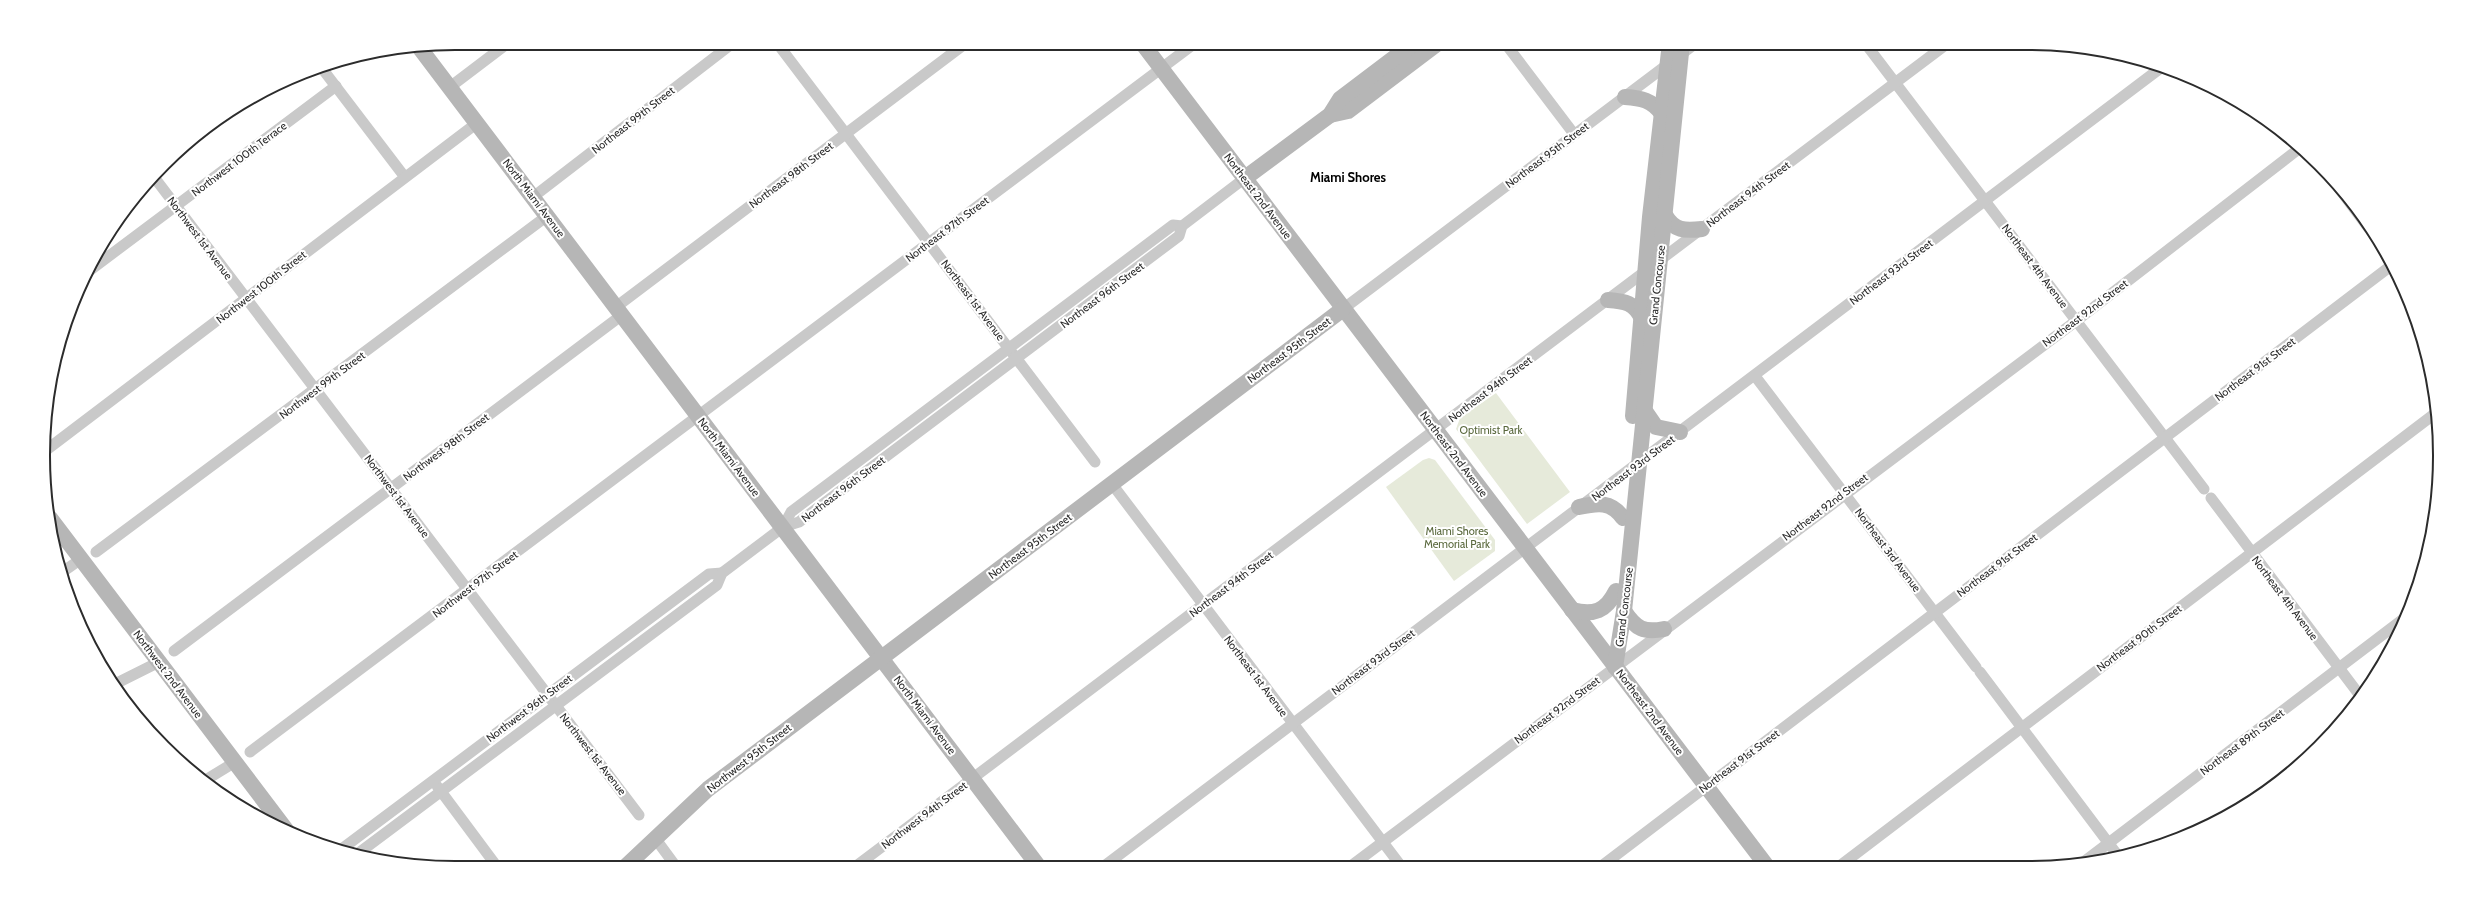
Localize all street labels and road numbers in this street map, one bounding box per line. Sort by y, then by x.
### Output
street label: Northeast 99th Street [589,83,677,157]
street label: Northwest 100th Terrace [189,118,290,199]
street label: Northeast 95th Street [1502,119,1592,191]
street label: Northeast 98th Street [746,139,836,211]
street label: Northeast 2nd Avenue [1221,150,1295,242]
street label: North Miami Avenue [500,156,568,240]
street label: Northeast 94th Street [1703,158,1793,230]
street label: Northeast 97th Street [903,193,992,265]
street label: Northwest 1st Avenue [164,194,236,283]
street label: Northeast 4th Avenue [1999,221,2071,311]
street label: Northeast 93rd Street [1847,236,1936,308]
street label: Grand Concourse [1646,244,1668,325]
street label: Northwest 100th Street [213,247,309,326]
street label: Northeast 1st Avenue [938,257,1008,343]
street label: Northeast 96th Street [1057,259,1147,331]
street label: Northeast 92nd Street [2039,276,2131,350]
street label: Northeast 95th Street [1244,314,1334,386]
street label: Northeast 91st Street [2212,334,2298,404]
street label: Northwest 99th Street [276,348,368,422]
street label: Northeast 94th Street [1445,353,1535,425]
street label: Northeast 2nd Avenue [1417,408,1491,500]
street label: Northwest 98th Street [400,410,492,484]
street label: North Miami Avenue [695,415,763,499]
street label: Northeast 93rd Street [1589,432,1678,504]
street label: Northwest 1st Avenue [361,452,433,541]
street label: Northeast 96th Street [798,453,888,525]
street label: Northeast 92nd Street [1779,470,1871,544]
street label: Northeast 3rd Avenue [1852,505,1924,595]
street label: Northeast 95th Street [985,510,1075,582]
street label: Northeast 91st Street [1954,530,2040,600]
street label: Northwest 97th Street [430,547,521,621]
street label: Northeast 94th Street [1186,548,1276,620]
street label: Northeast 4th Avenue [2249,553,2321,643]
street label: Grand Concourse [1612,566,1636,648]
street label: Northeast 90th Street [2094,601,2184,675]
street label: Northeast 93rd Street [1329,626,1418,698]
street label: Northwest 2nd Avenue [130,627,206,721]
street label: Northeast 1st Avenue [1221,633,1291,719]
street label: Northeast 2nd Avenue [1613,666,1687,758]
street label: Northwest 96th Street [483,671,575,745]
street label: North Miami Avenue [891,673,959,757]
street label: Northeast 92nd Street [1511,673,1603,747]
street label: Northeast 89th Street [2197,706,2287,778]
street label: Northwest 1st Avenue [557,710,630,798]
street label: Northwest 95th Street [704,720,794,795]
street label: Northeast 91st Street [1696,726,1782,796]
street label: Northwest 94th Street [878,778,970,852]

